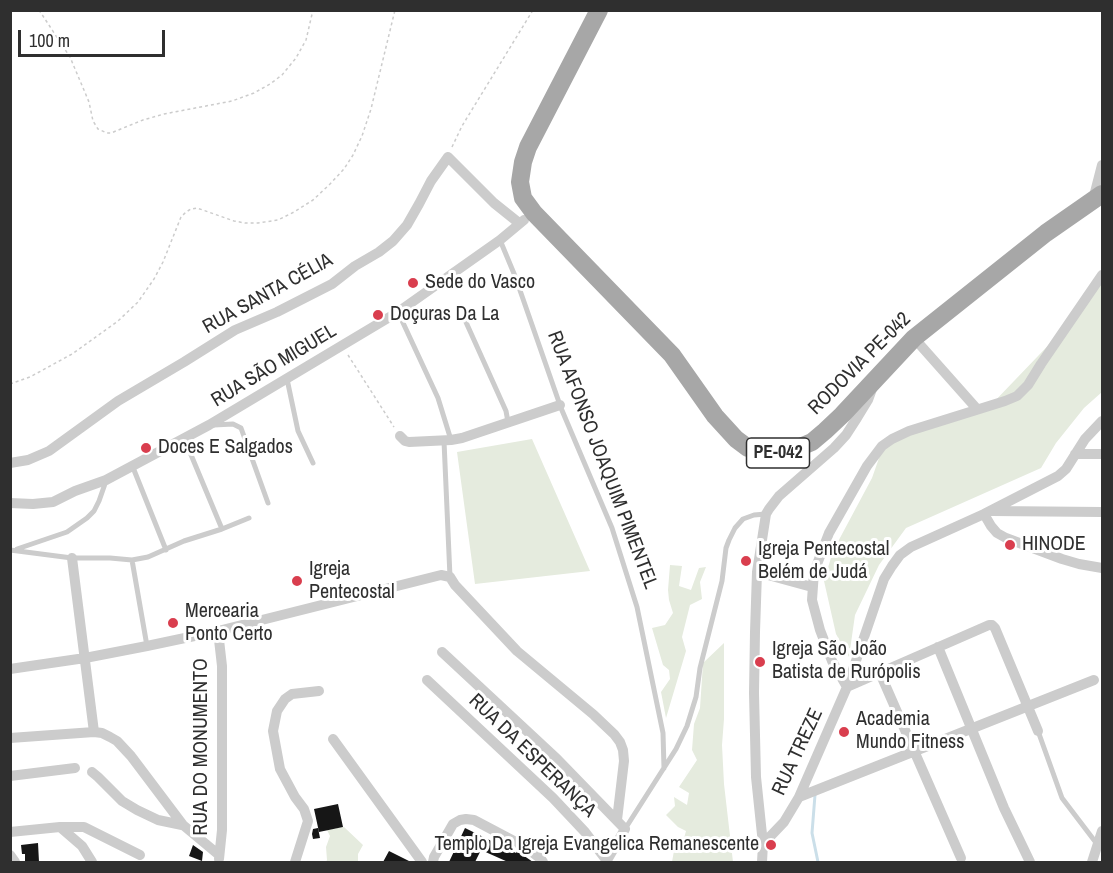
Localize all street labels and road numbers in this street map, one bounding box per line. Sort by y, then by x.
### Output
street label: RUA SANTA CÉLIA [199,248,337,340]
street label: RODOVIA PE-042 [804,308,916,420]
street label: RUA SÃO MIGUEL [207,319,341,413]
street label: RUA AFONSO JOAQUIM PIMENTEL [542,328,662,592]
road number: PE-042 [746,438,810,468]
street label: RUA DO MONUMENTO [190,658,214,836]
street label: RUA DA ESPERANÇA [463,689,601,823]
street label: RUA TREZE [767,705,829,799]

